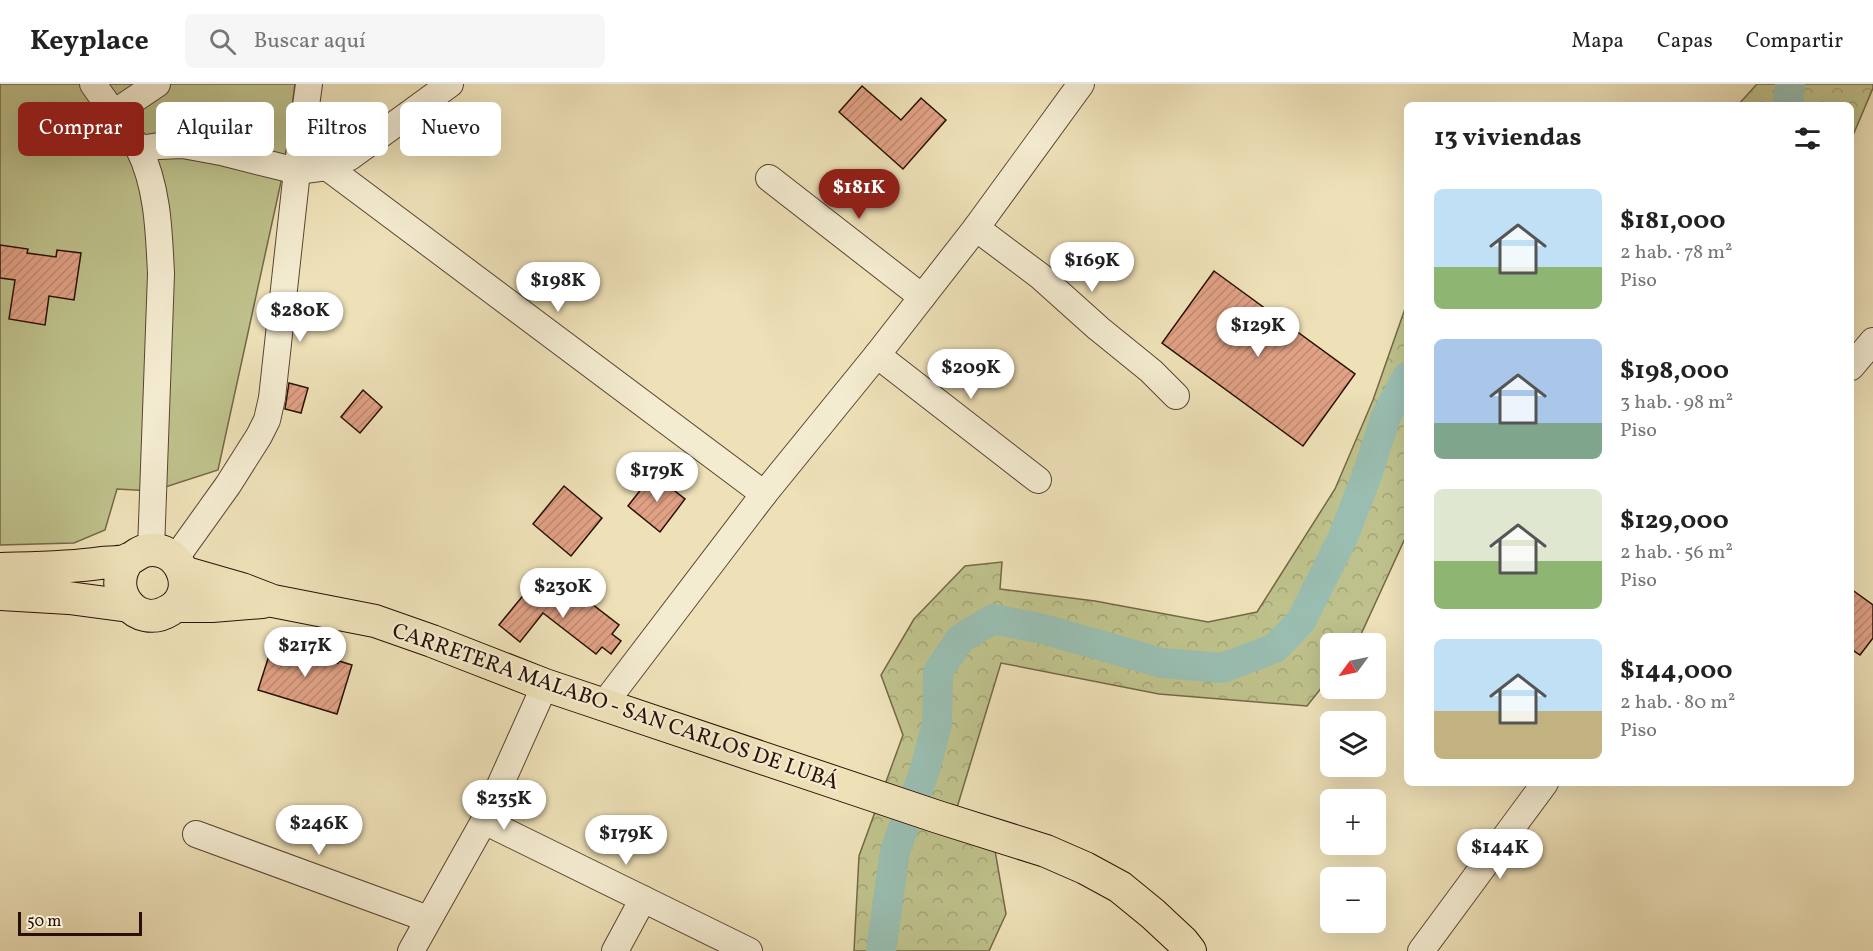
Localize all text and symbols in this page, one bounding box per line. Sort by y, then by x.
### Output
search box [185,14,605,68]
text: Keyplace [30,22,149,61]
icon: search [206,25,239,58]
text: Buscar aquí [254,26,366,57]
text: Mapa [1572,27,1624,56]
text: Capas [1657,27,1713,56]
text: Compartir [1746,27,1843,56]
chip: Comprar [18,102,144,156]
chip: Alquilar [156,102,274,156]
chip: Filtros [286,102,388,156]
chip: Nuevo [400,102,501,156]
text: 13 viviendas [1434,120,1582,156]
icon: filters [1791,122,1824,155]
pin: $181K [817,169,901,220]
text: $181K [833,174,885,202]
text: $181,000 [1620,203,1726,239]
icon: home [1482,213,1554,285]
text: 2 hab. · 78 m² [1620,239,1732,267]
pin: $169K [1050,242,1134,293]
text: $169K [1064,247,1120,275]
pin: $198K [516,262,600,313]
text: $198K [530,267,586,295]
text: Piso [1620,267,1657,295]
pin: $280K [258,292,342,343]
text: $280K [270,297,330,325]
pin: $129K [1216,307,1300,358]
text: $129K [1230,312,1286,340]
pin: $209K [929,349,1013,400]
text: $198,000 [1620,353,1729,389]
text: $209K [941,354,1001,382]
icon: home [1482,363,1554,435]
text: 3 hab. · 98 m² [1620,389,1733,417]
text: Piso [1620,417,1657,445]
pin: $179K [615,452,699,503]
text: $179K [630,457,684,485]
text: $129,000 [1620,503,1729,539]
icon: home [1482,513,1554,585]
text: 2 hab. · 56 m² [1620,539,1733,567]
text: Piso [1620,567,1657,595]
pin: $230K [521,568,605,619]
text: $230K [534,573,592,601]
street label: CARRETERA MALABO - SAN CARLOS DE LUBÁ [388,616,843,799]
pin: $217K [263,627,347,678]
text: $217K [278,632,332,660]
north arrow [1320,633,1386,699]
map controls [1320,633,1386,933]
text: $144,000 [1620,653,1733,689]
icon: home [1482,663,1554,735]
text: 2 hab. · 80 m² [1620,689,1735,717]
button: layers [1320,711,1386,777]
text: Piso [1620,717,1657,745]
pin: $235K [462,780,546,831]
text: $235K [476,785,532,813]
button: + [1320,789,1386,855]
pin: $246K [277,805,361,856]
text: $246K [290,810,348,838]
pin: $179K [584,815,668,866]
text: $179K [599,820,653,848]
pin: $144K [1458,829,1542,880]
text: $144K [1471,834,1529,862]
button: − [1320,867,1386,933]
scale bar [18,909,142,936]
text: 50 m [27,911,61,933]

